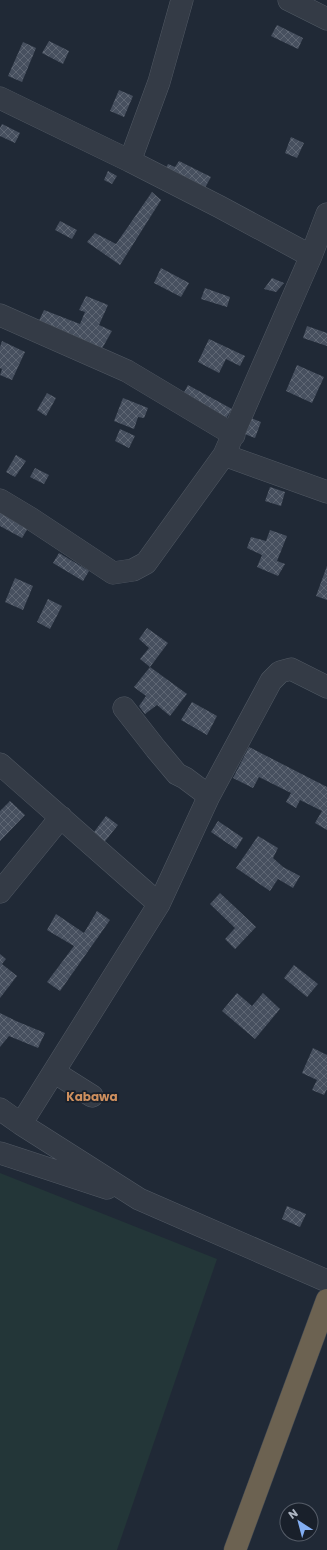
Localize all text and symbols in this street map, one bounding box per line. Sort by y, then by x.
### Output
district label: Kabawa [66,1088,118,1105]
north arrow [279,1502,319,1542]
text: N [285,1505,301,1523]

